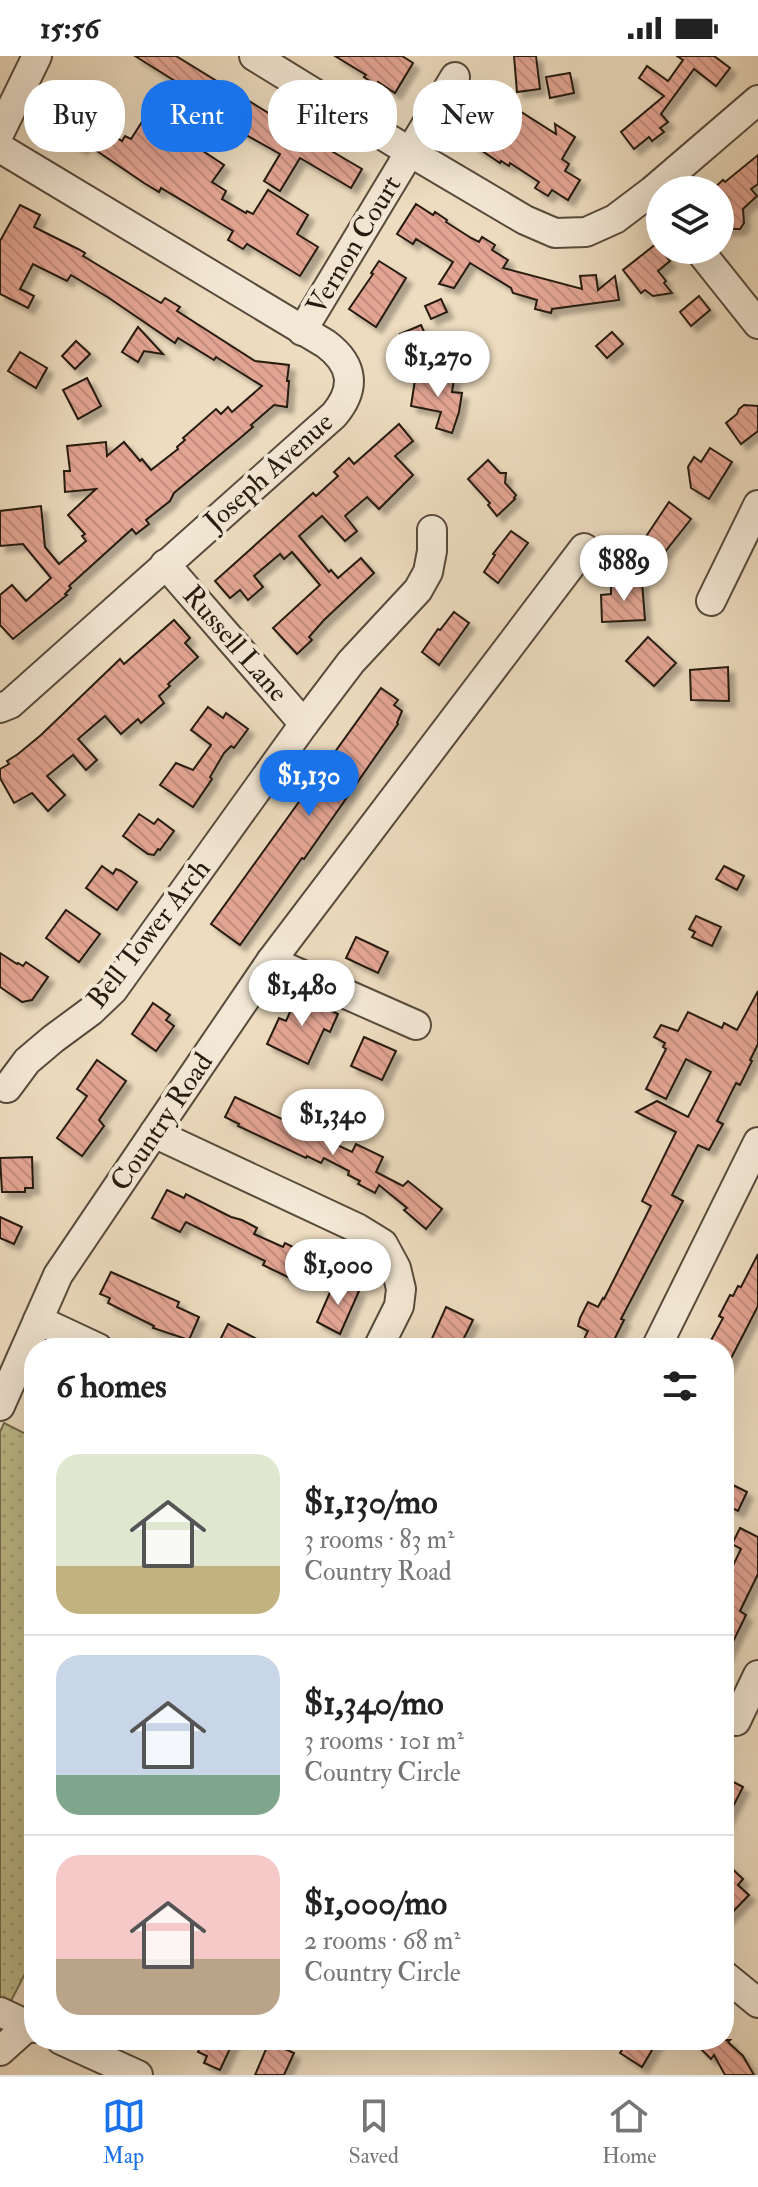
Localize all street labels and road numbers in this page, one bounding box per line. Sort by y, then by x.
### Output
street label: Vernon Court [299,169,409,321]
street label: Joseph Avenue [197,405,341,540]
street label: Russell Lane [175,578,295,710]
street label: Bell Tower Arch [80,852,218,1016]
street label: Country Road [103,1046,221,1198]

